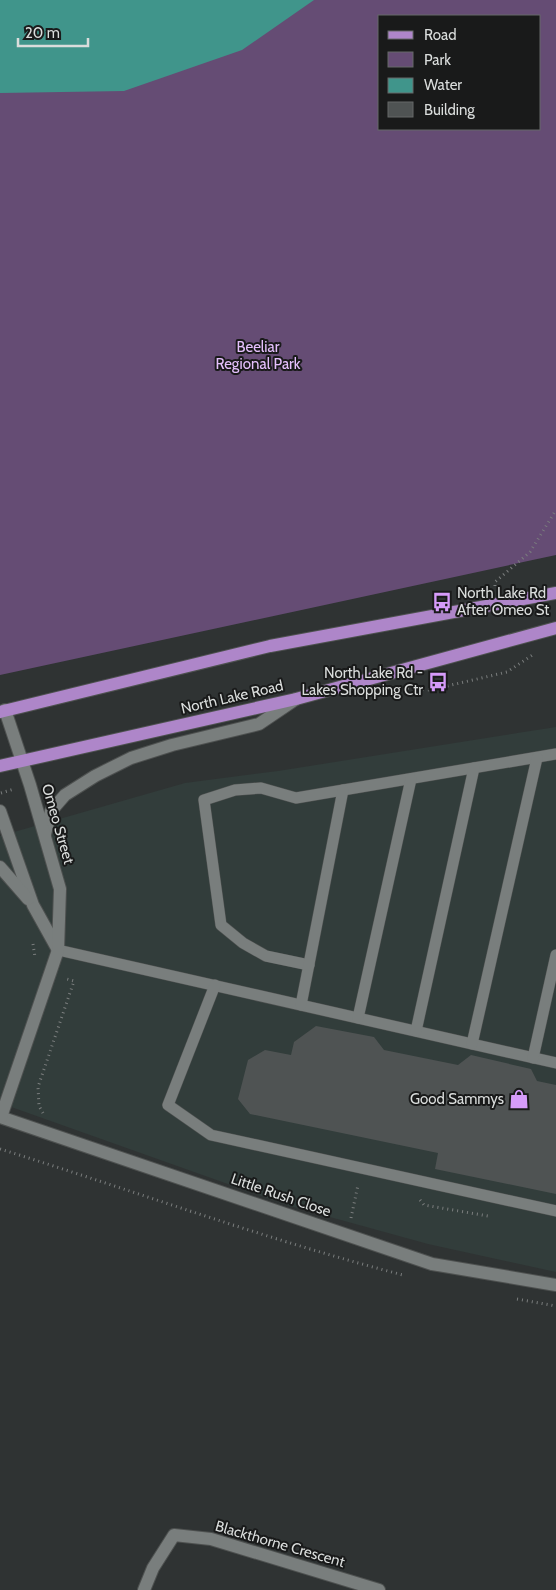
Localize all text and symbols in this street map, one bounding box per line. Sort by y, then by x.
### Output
scale bar [18,15,88,47]
legend [378,15,541,130]
text: 20 m [25,24,60,42]
text: Road [424,26,457,44]
text: Park [424,51,451,69]
text: Water [424,76,462,94]
text: Building [424,101,475,119]
park label: Beeliar Regional Park [215,338,301,373]
place label: North Lake Rd After Omeo St [457,584,549,619]
bus stop icon: North Lake Rd After Omeo St [431,591,453,613]
place label: North Lake Rd - Lakes Shopping Ctr [302,664,423,699]
bus stop icon: North Lake Rd - Lakes Shopping Ctr [427,671,449,693]
street label: North Lake Road [179,676,285,718]
street label: Omeo Street [38,782,78,866]
shop icon: Good Sammys [508,1088,530,1110]
place label: Good Sammys [410,1090,504,1108]
street label: Little Rush Close [229,1169,334,1221]
street label: Blackthorne Crescent [213,1517,347,1571]

